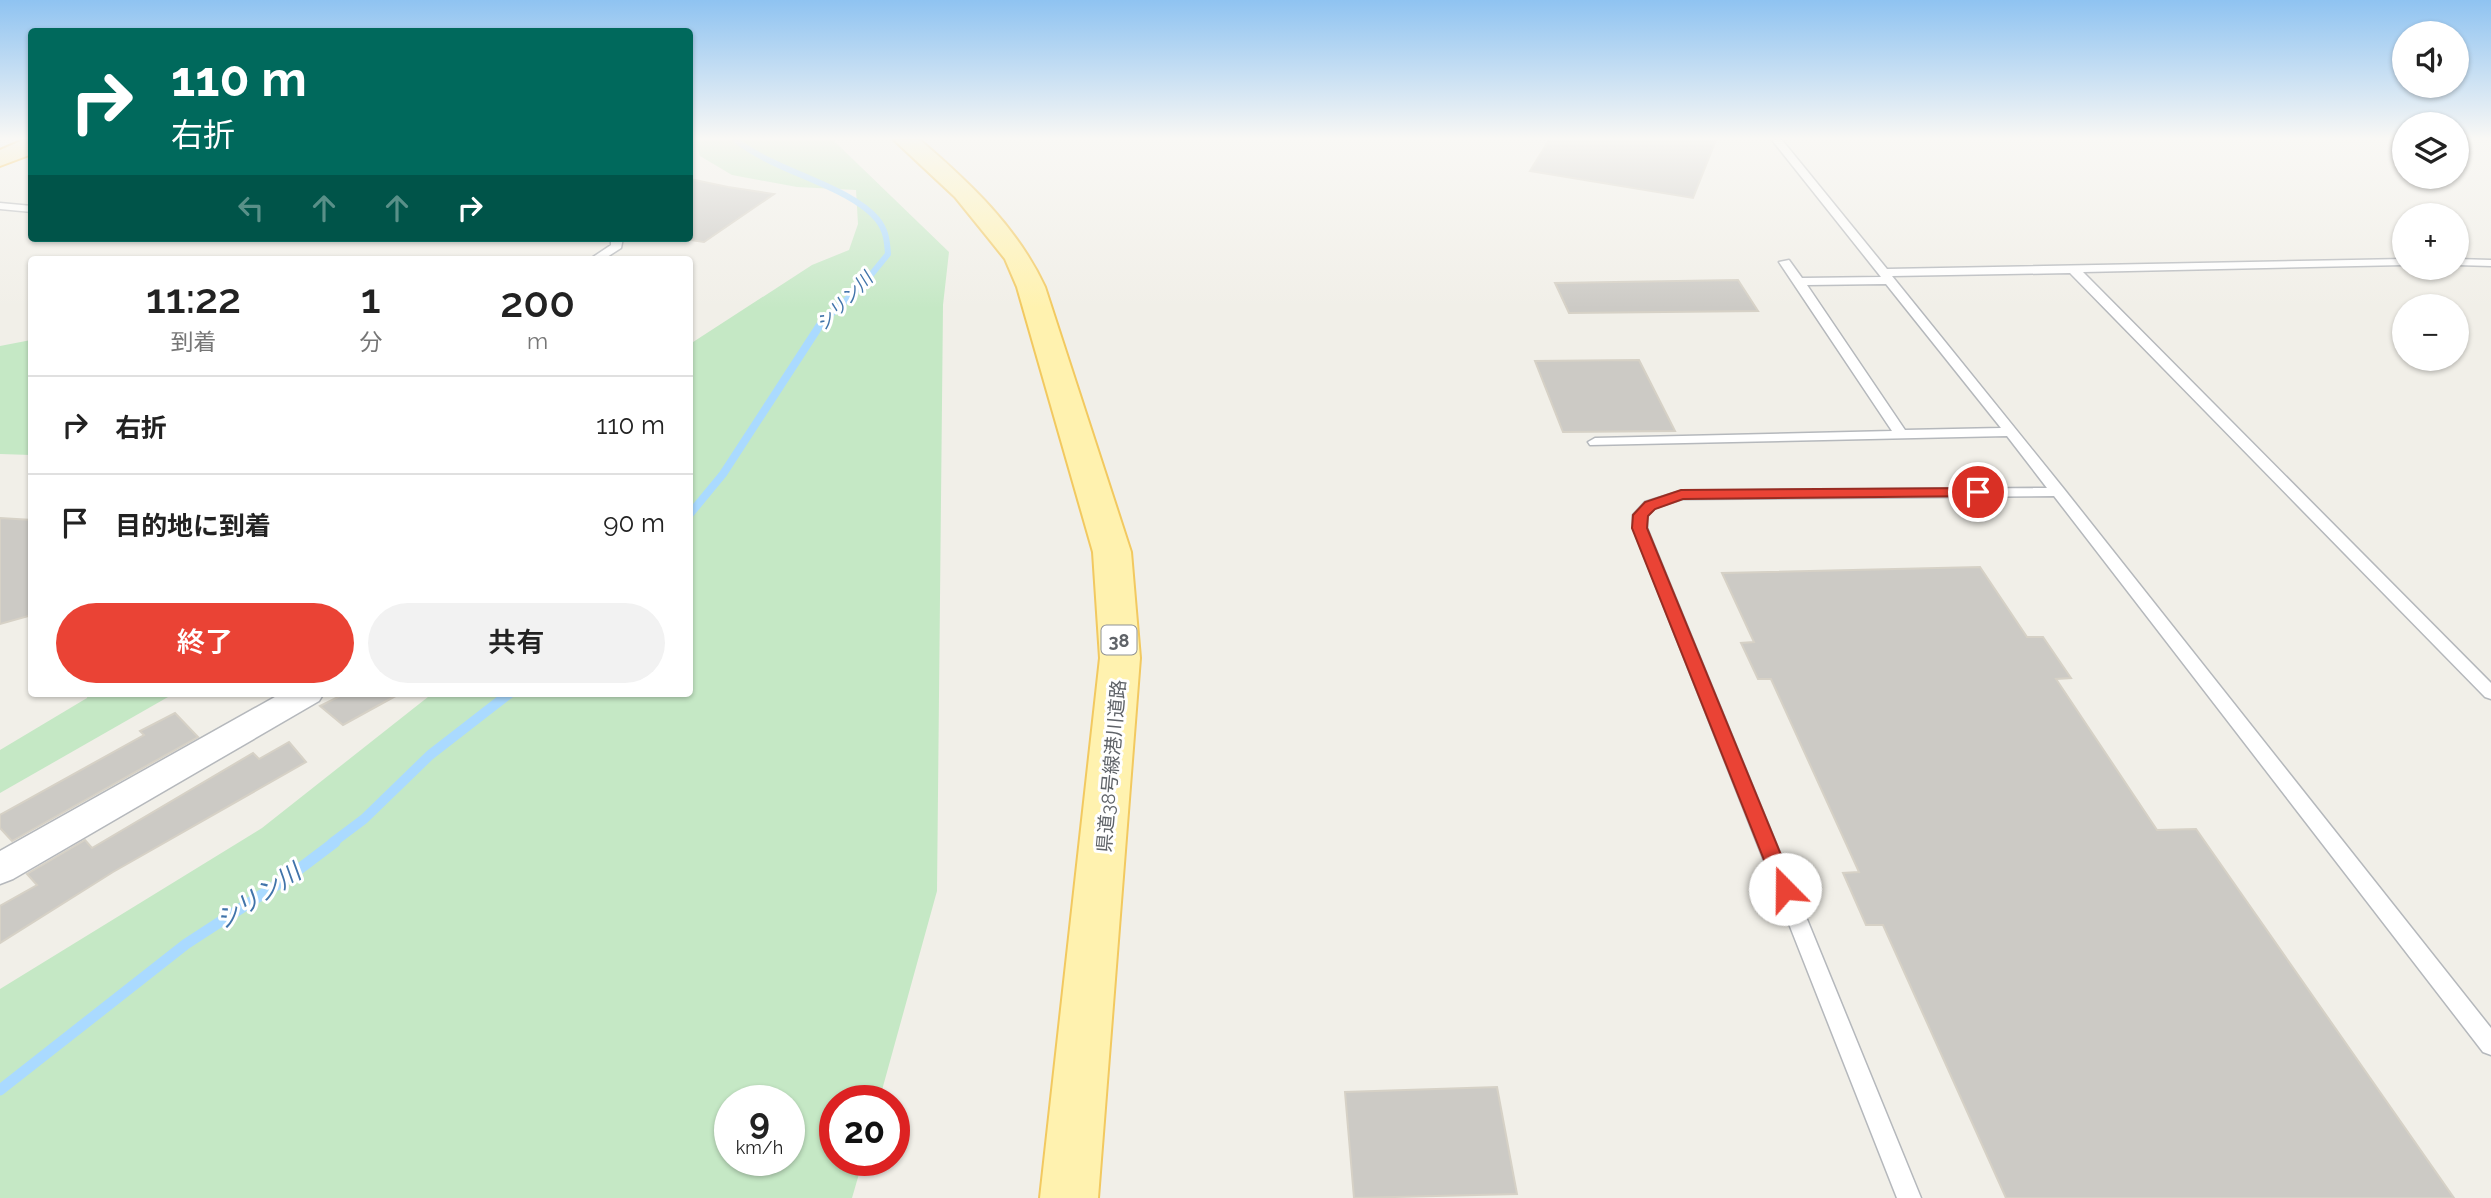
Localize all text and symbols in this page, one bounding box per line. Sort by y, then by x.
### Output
map controls [2392,21,2469,371]
button: sound [2392,21,2469,98]
text: 110 m [171,50,307,107]
icon: right [56,56,147,147]
button: layers [2392,112,2469,189]
text: 右折 [171,116,235,153]
icon: left [232,189,270,227]
icon: ahead [305,189,343,227]
icon: ahead [378,189,416,227]
icon: right [451,189,489,227]
button: + [2392,203,2469,280]
water label: シリン川 [811,266,878,334]
text: 11:22 [146,274,241,323]
text: 1 [361,274,381,323]
text: 200 [500,278,575,327]
button: − [2392,294,2469,371]
text: m [527,327,548,354]
text: 到着 [171,328,217,355]
text: 分 [359,328,382,355]
icon: right [56,406,94,444]
text: 110 m [596,410,665,440]
text: 右折 [115,413,167,443]
pin [1948,462,2008,522]
icon: arrive [1959,473,1997,511]
icon: arrive [56,504,94,542]
text: 90 m [603,508,665,538]
text: 目的地に到着 [115,511,271,541]
button: 終了 [56,603,354,683]
button: 共有 [368,603,665,683]
road number: 38 [1102,626,1136,654]
street label: 県道38号線港川道路 [1092,679,1130,853]
position arrow [1748,852,1822,926]
water label: シリン川 [210,855,308,935]
speed limit sign: 20 [819,1085,910,1176]
text: 9 [749,1101,770,1142]
text: km/h [736,1137,783,1158]

